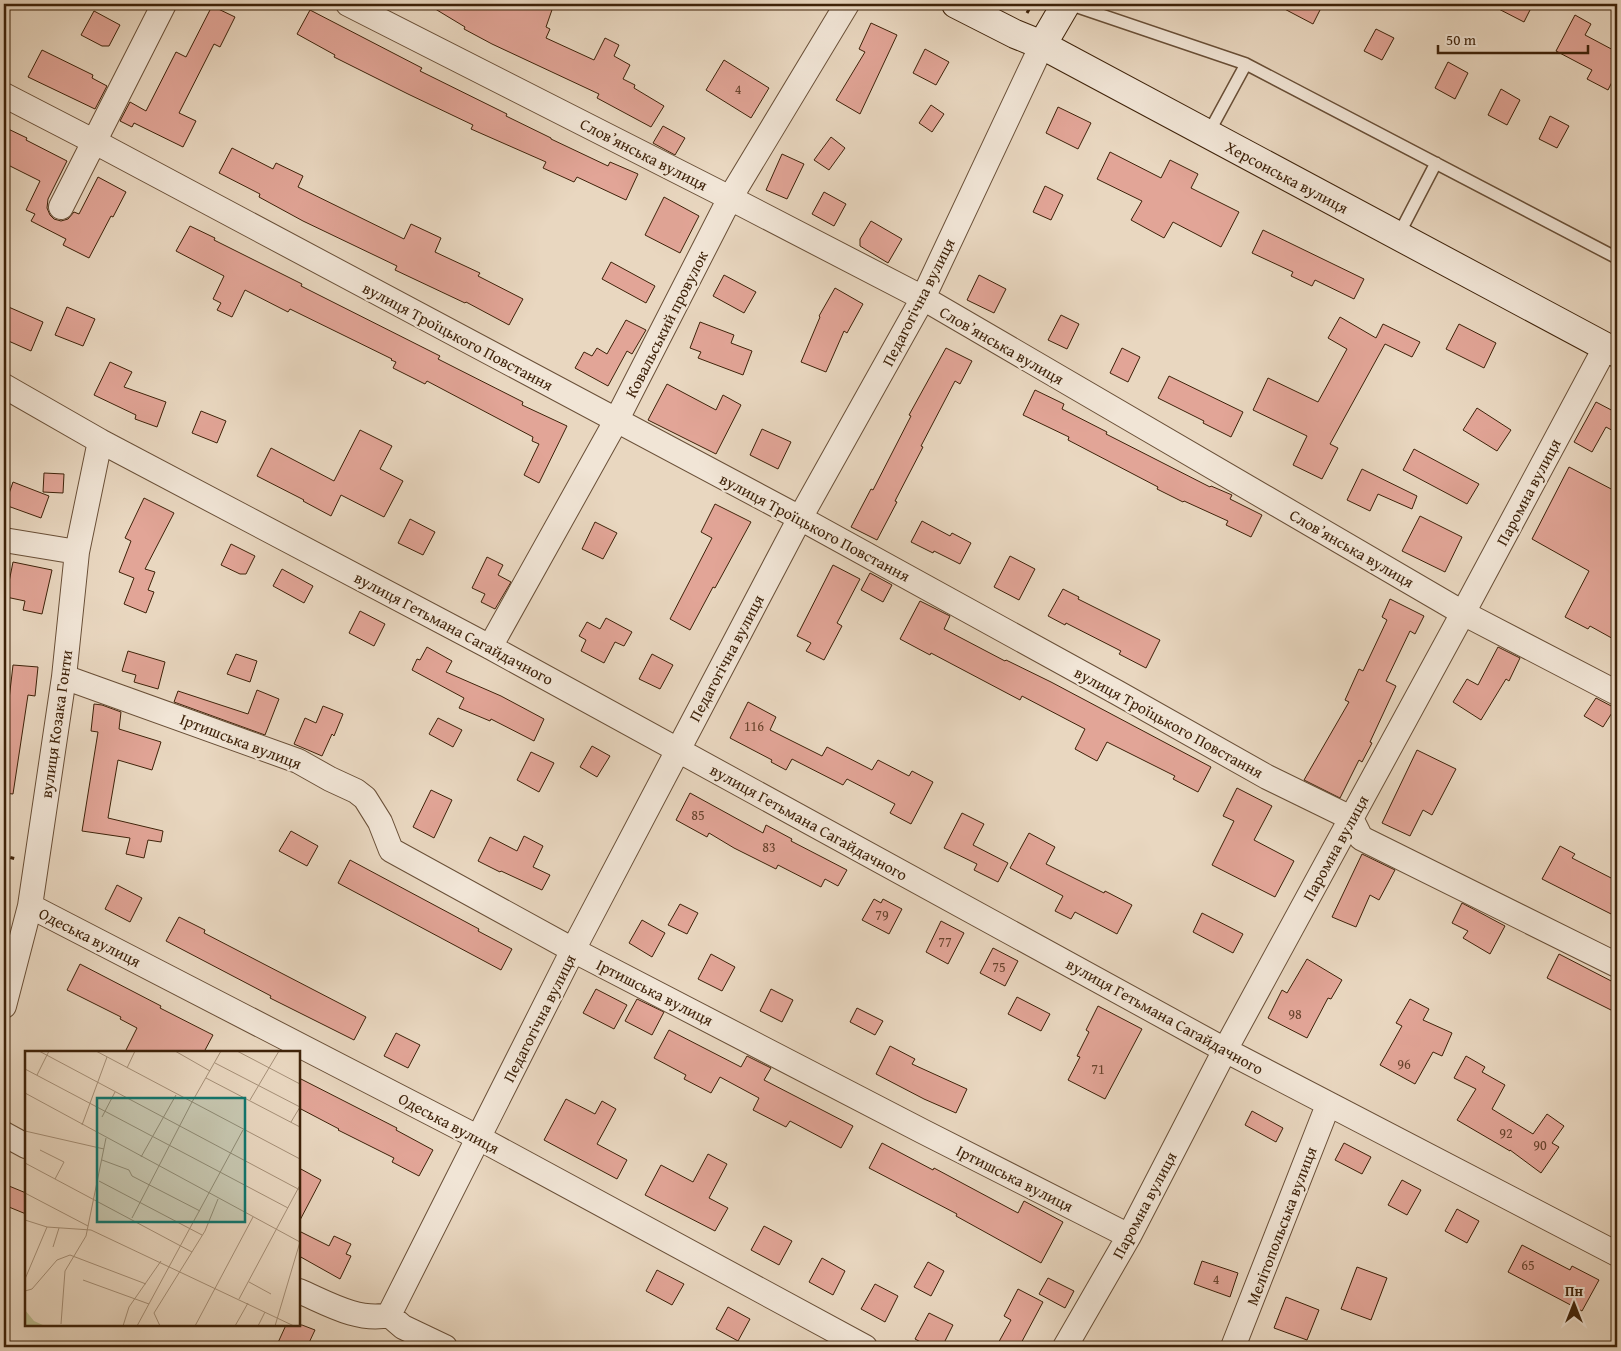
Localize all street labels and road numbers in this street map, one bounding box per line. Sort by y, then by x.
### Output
street label: Словʼянська вулиця [576,111,712,197]
street label: Херсонська вулиця [1221,134,1353,220]
street label: Педагогічна вулиця [875,234,961,370]
street label: Ковальський провулок [618,246,714,402]
street label: вулиця Троїцького Повстання [358,275,558,397]
street label: Словʼянська вулиця [935,300,1069,390]
street label: Паромна вулиця [1490,434,1566,550]
street label: вулиця Троїцького Повстання [715,466,915,588]
street label: Словʼянська вулиця [1285,503,1419,593]
street label: вулиця Гетьмана Сагайдачного [350,565,558,691]
street label: Педагогічна вулиця [682,590,770,726]
street label: вулиця Козака Гонти [34,648,78,800]
street label: вулиця Троїцького Повстання [1070,660,1268,784]
street label: Іртишська вулиця [177,707,305,775]
street label: вулиця Гетьмана Сагайдачного [706,758,912,886]
street label: Паромна вулиця [1296,791,1374,905]
street label: Одеська вулиця [35,901,145,973]
street label: Педагогічна вулиця [496,950,582,1086]
street label: Іртишська вулиця [592,952,718,1032]
street label: вулиця Гетьмана Сагайдачного [1062,952,1268,1080]
street label: Одеська вулиця [394,1086,504,1160]
street label: Іртишська вулиця [952,1138,1078,1218]
street label: Мелітопольська вулиця [1240,1143,1322,1309]
street label: Паромна вулиця [1106,1147,1182,1263]

